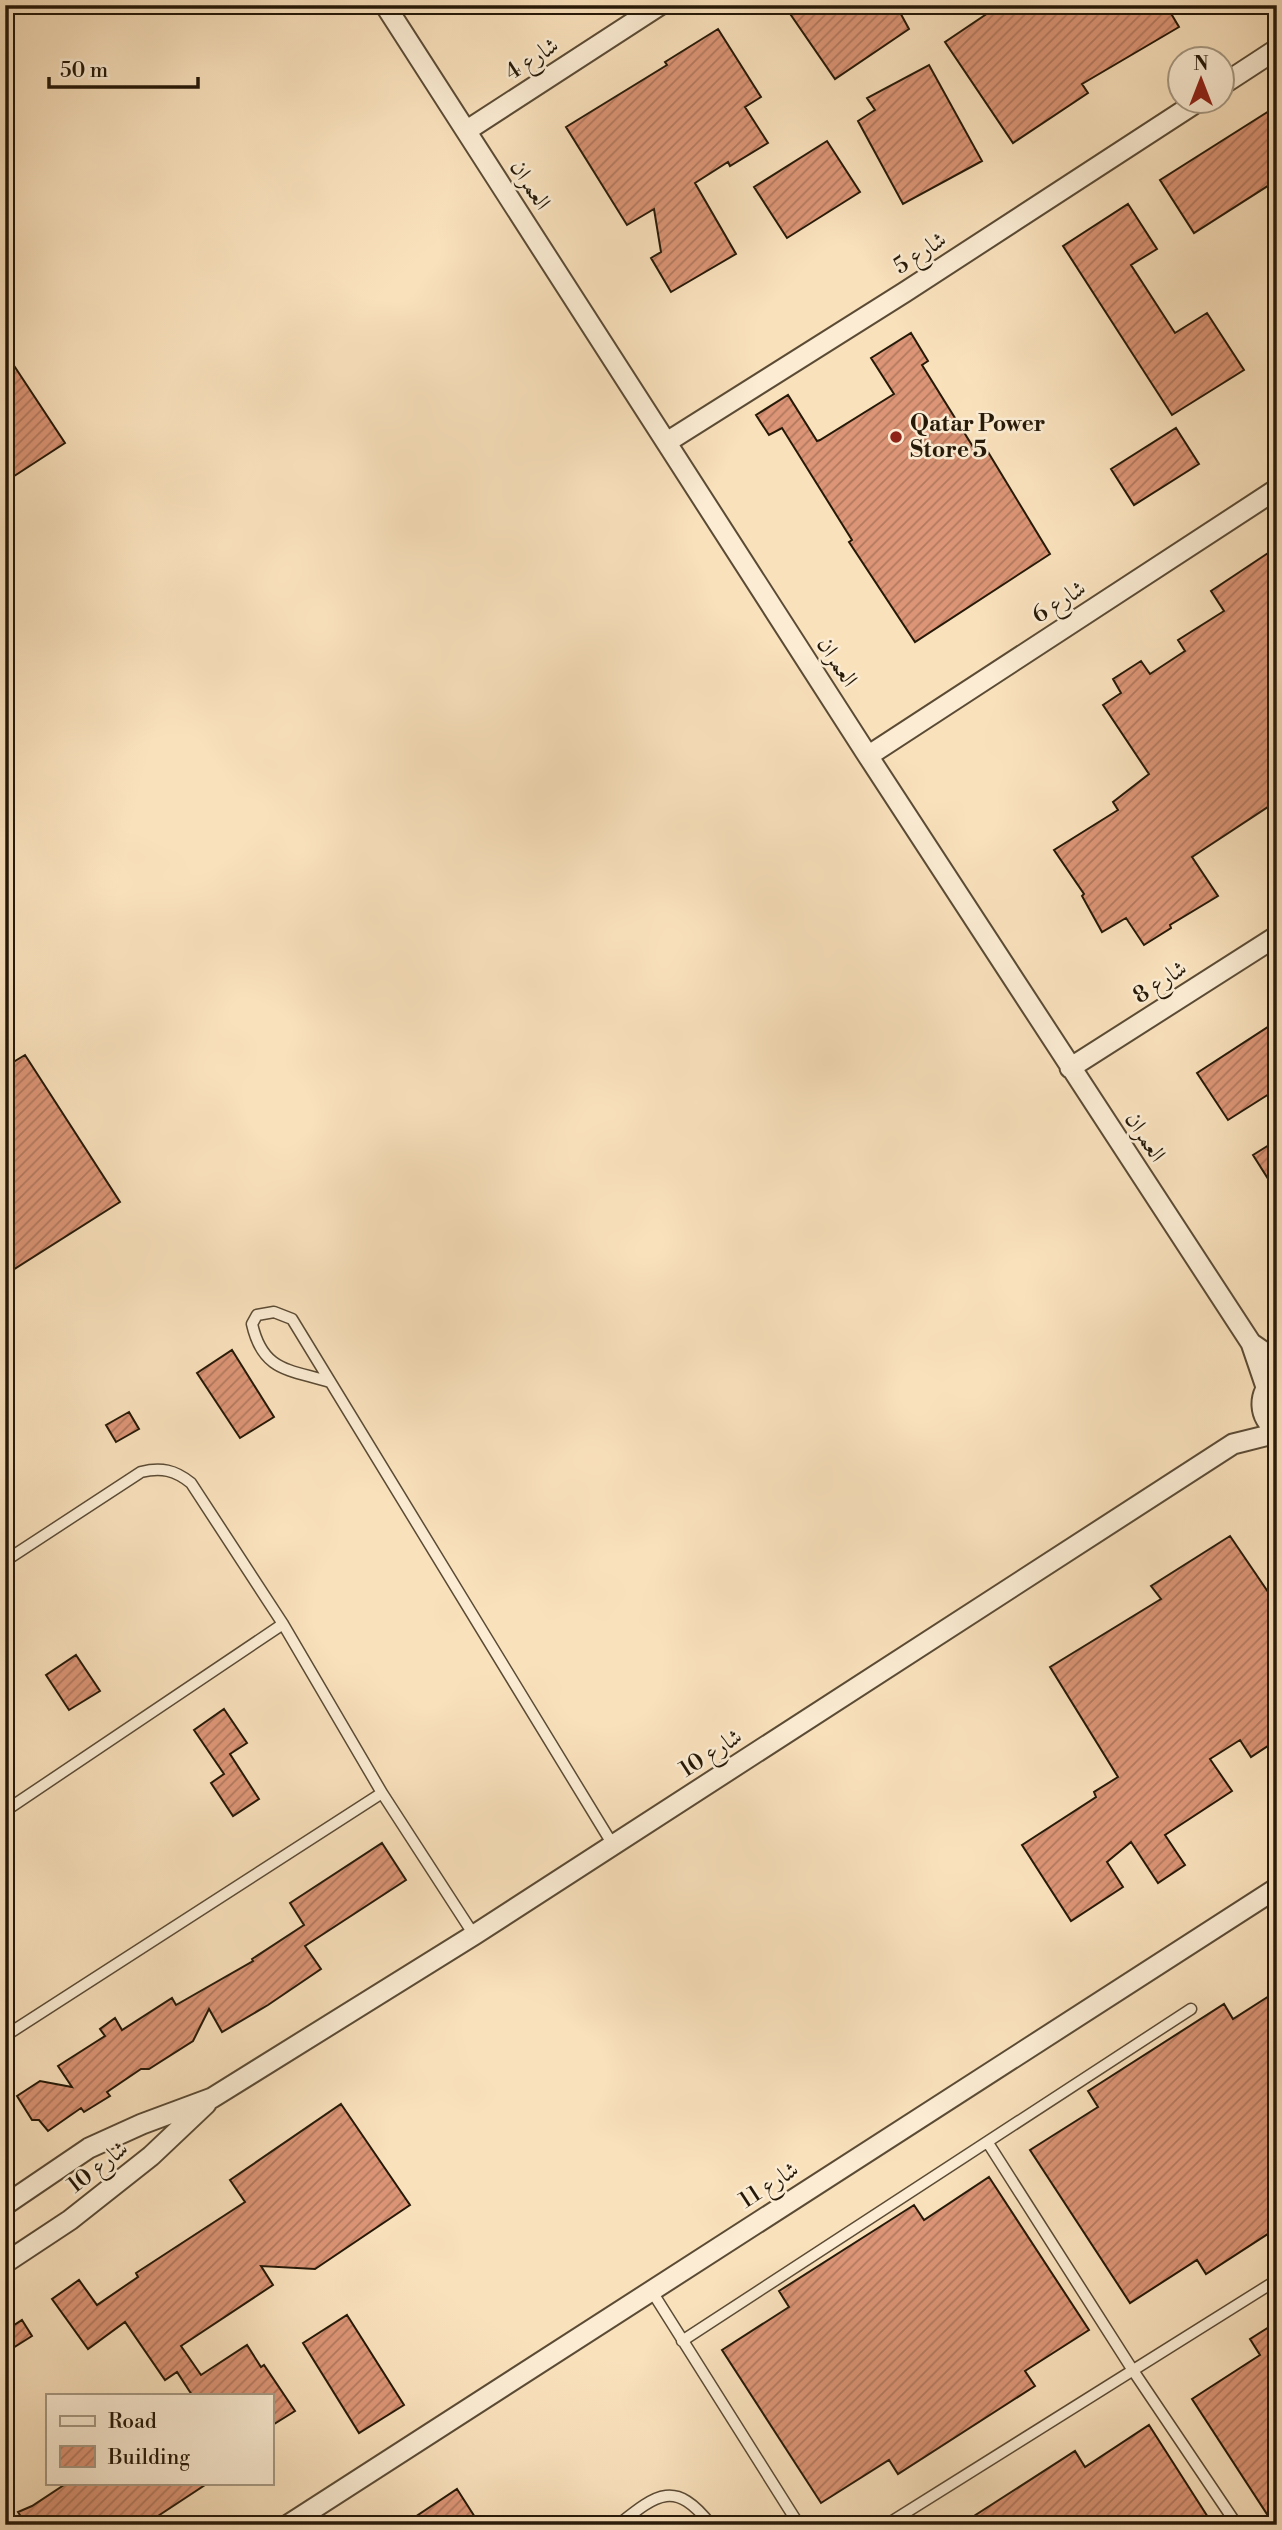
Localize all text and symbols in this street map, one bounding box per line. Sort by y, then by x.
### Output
street label: شارع 4 [500,31,567,91]
scale bar [49,46,198,90]
north arrow [1166,46,1236,116]
text: N [1193,52,1209,76]
text: 50 m [60,58,108,84]
street label: العمران [504,155,556,215]
street label: شارع 5 [888,226,954,285]
place label: Qatar Power Store 5 [910,410,1045,464]
marker: Qatar Power Store 5 [888,429,904,445]
street label: شارع 6 [1027,574,1094,634]
street label: العمران [811,632,863,692]
street label: شارع 8 [1128,954,1195,1014]
street label: العمران [1119,1107,1171,1167]
street label: شارع 10 [674,1722,750,1788]
street label: شارع 10 [62,2135,137,2203]
street label: شارع 11 [734,2155,807,2219]
legend [46,2394,273,2484]
text: Road [108,2409,157,2435]
text: Building [107,2445,190,2471]

